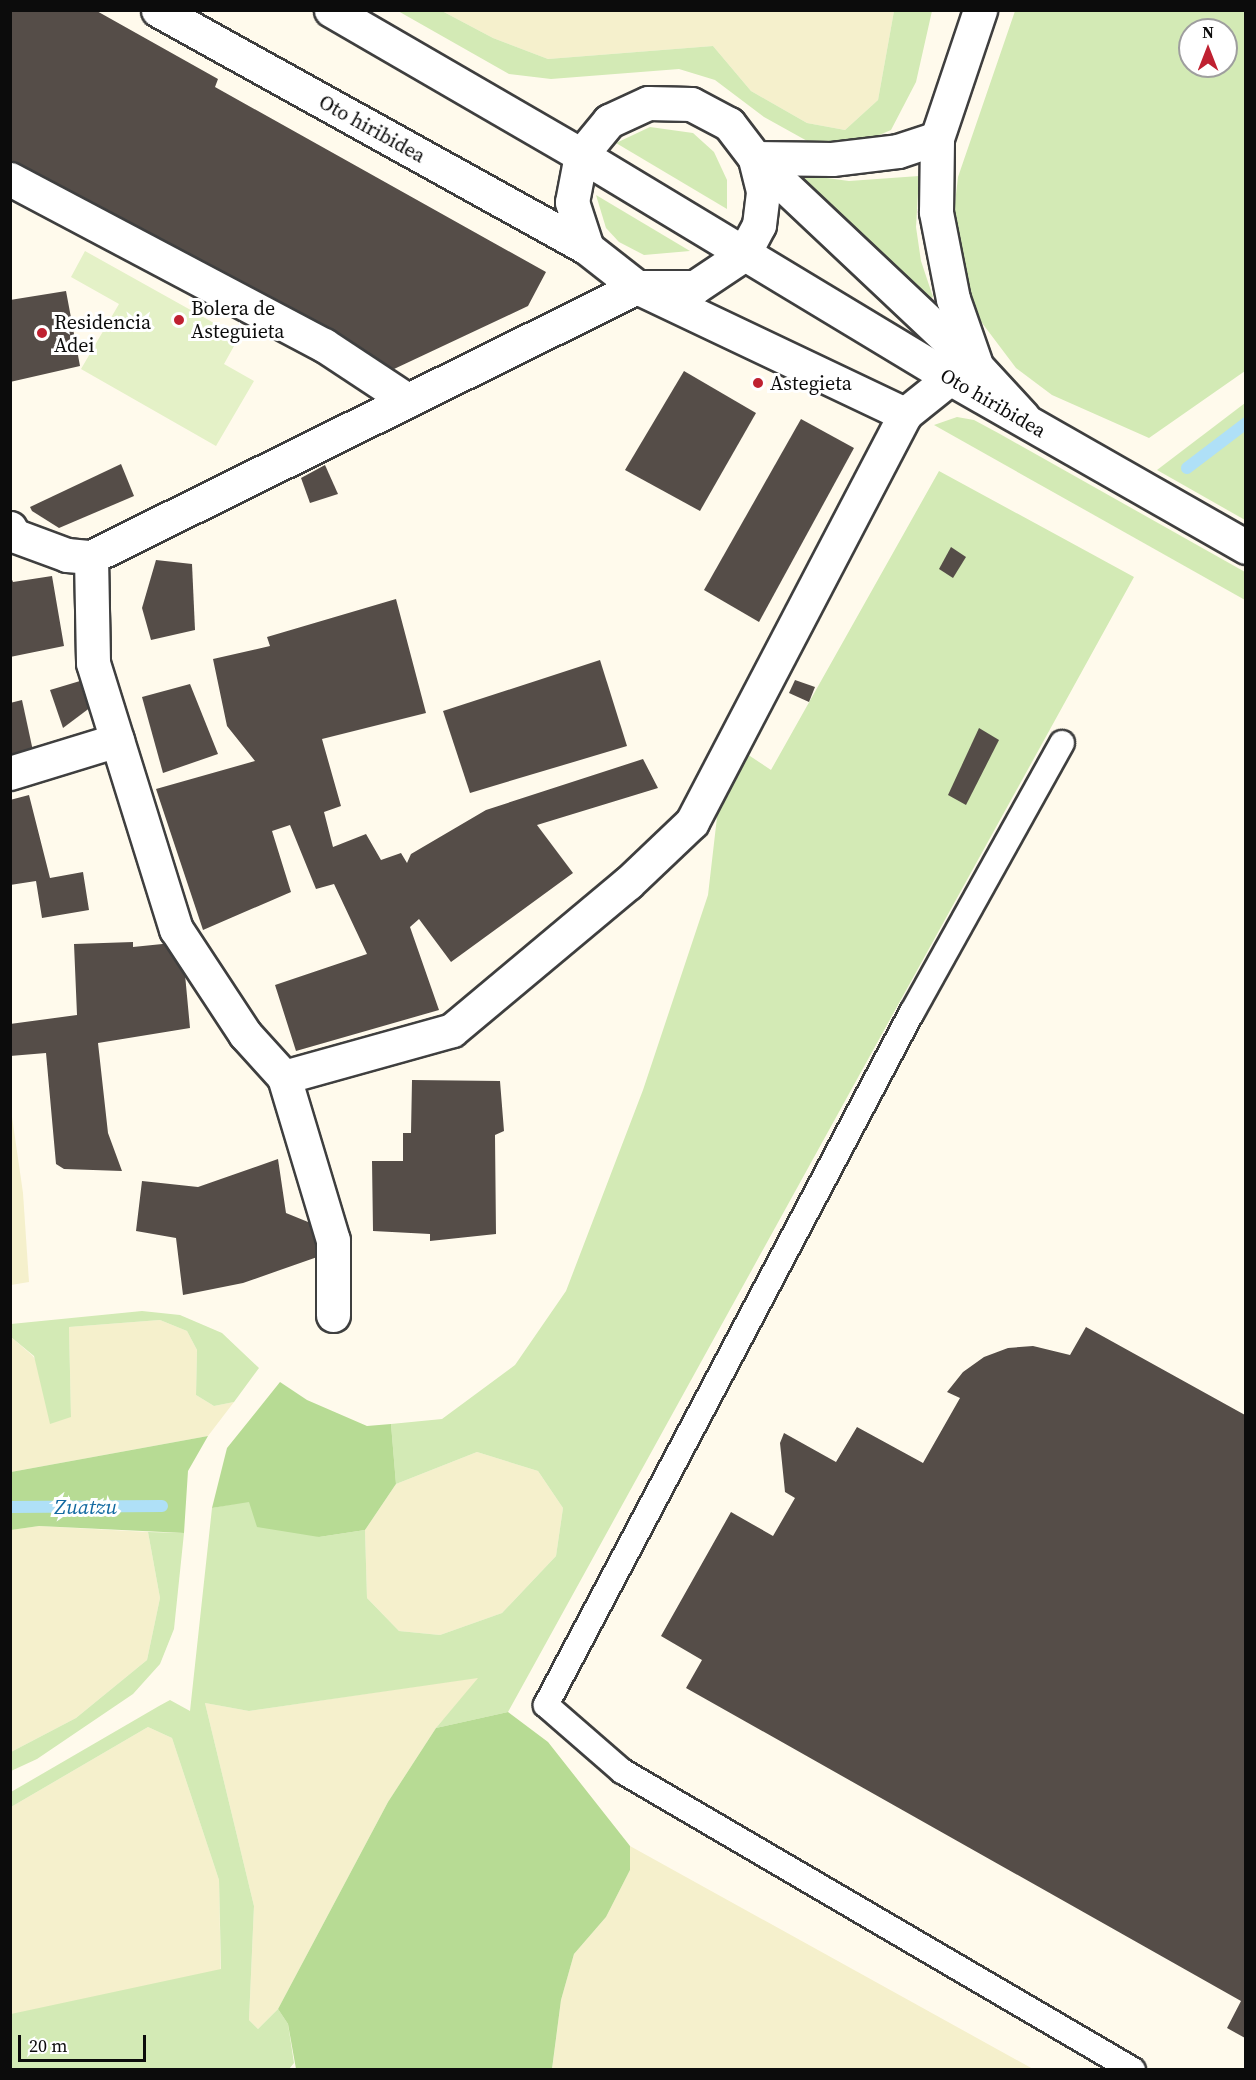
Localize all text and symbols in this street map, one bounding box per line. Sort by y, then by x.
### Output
north arrow [1178,18,1238,78]
text: N [1202,21,1214,43]
street label: Oto hiribidea [315,90,429,168]
place label: Bolera de Asteguieta [191,296,285,343]
place label: Residencia Adei [54,310,151,357]
marker: Bolera de Asteguieta [172,313,186,327]
marker: Residencia Adei [35,326,49,340]
street label: Oto hiribidea [936,363,1050,443]
place label: Astegieta [770,371,852,395]
marker: Astegieta [751,376,765,390]
water label: Zuatzu [55,1494,117,1520]
scale bar [21,2023,148,2061]
text: 20 m [29,2033,67,2058]

